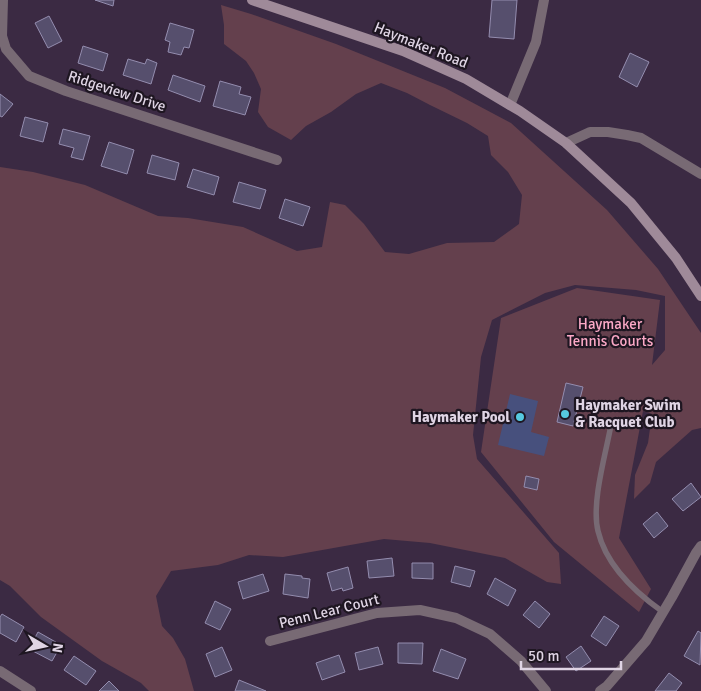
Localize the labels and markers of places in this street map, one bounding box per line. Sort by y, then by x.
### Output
place label: Haymaker Swim & Racquet Club [575,396,681,431]
place label: Haymaker Pool [412,408,510,426]
marker: Haymaker Swim & Racquet Club [559,408,571,420]
marker: Haymaker Pool [514,411,526,423]

